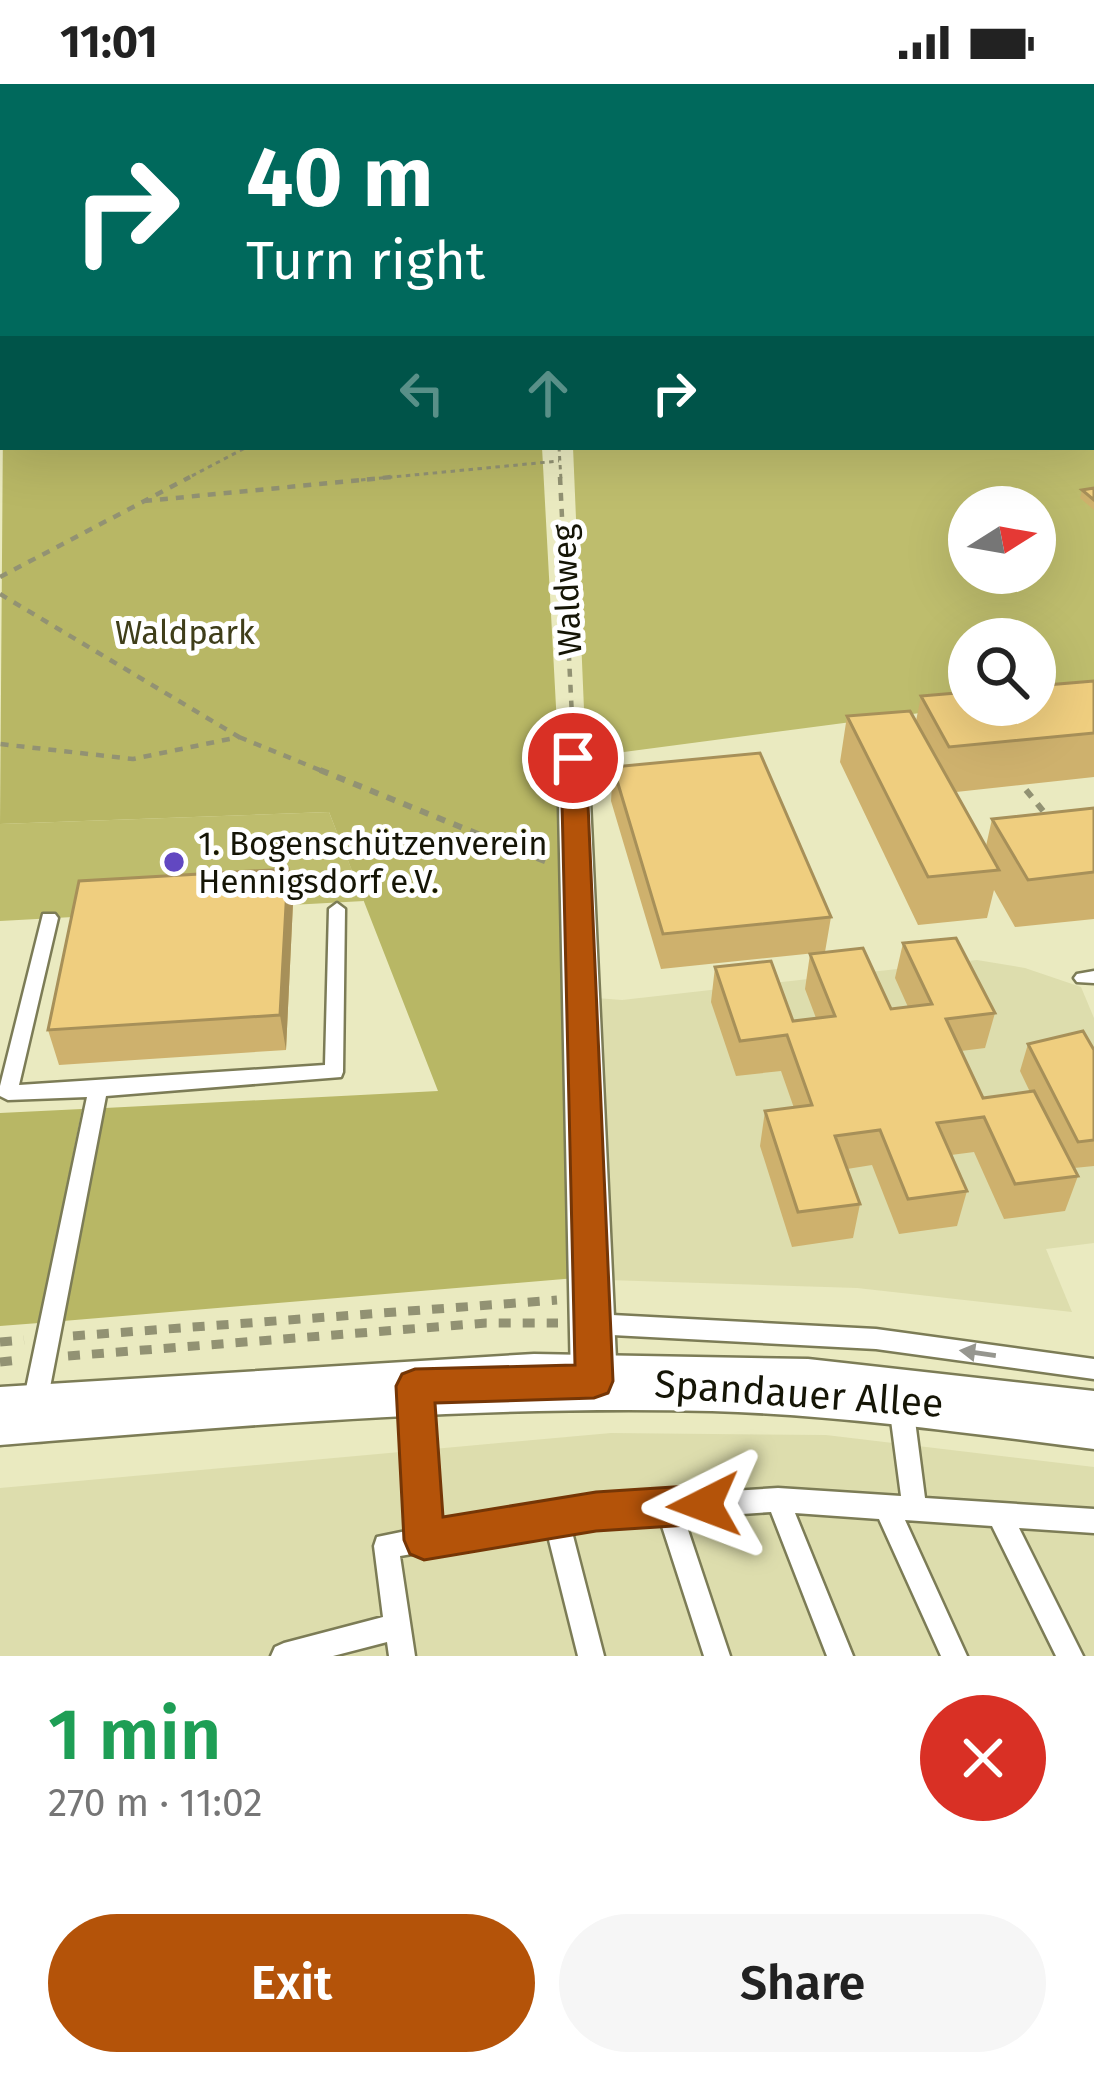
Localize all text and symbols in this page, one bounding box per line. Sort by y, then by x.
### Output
text: 11:01 [60,15,158,69]
text: 40 m [246,127,434,228]
icon: right [48,132,204,288]
text: Turn right [246,229,485,293]
icon: left [389,360,455,426]
icon: ahead [515,360,581,426]
icon: right [641,360,707,426]
north arrow [948,486,1056,594]
map controls [948,486,1056,726]
street label: Waldweg [544,522,590,657]
park label: Waldpark [115,613,255,653]
button: search [948,618,1056,726]
pin [522,707,624,809]
icon: arrive [540,725,606,791]
place label: 1. Bogenschützenverein Hennigsdorf e.V. [198,824,548,902]
marker: 1. Bogenschützenverein Hennigsdorf e.V. [161,849,187,875]
one-way arrow [959,1343,996,1362]
street label: Spandauer Allee [653,1361,945,1427]
position arrow [641,1442,767,1568]
text: 1 min [48,1692,221,1778]
button: close [920,1695,1046,1821]
text: 270 m · 11:02 [48,1780,263,1826]
button: Exit [48,1914,535,2052]
button: Share [559,1914,1046,2052]

